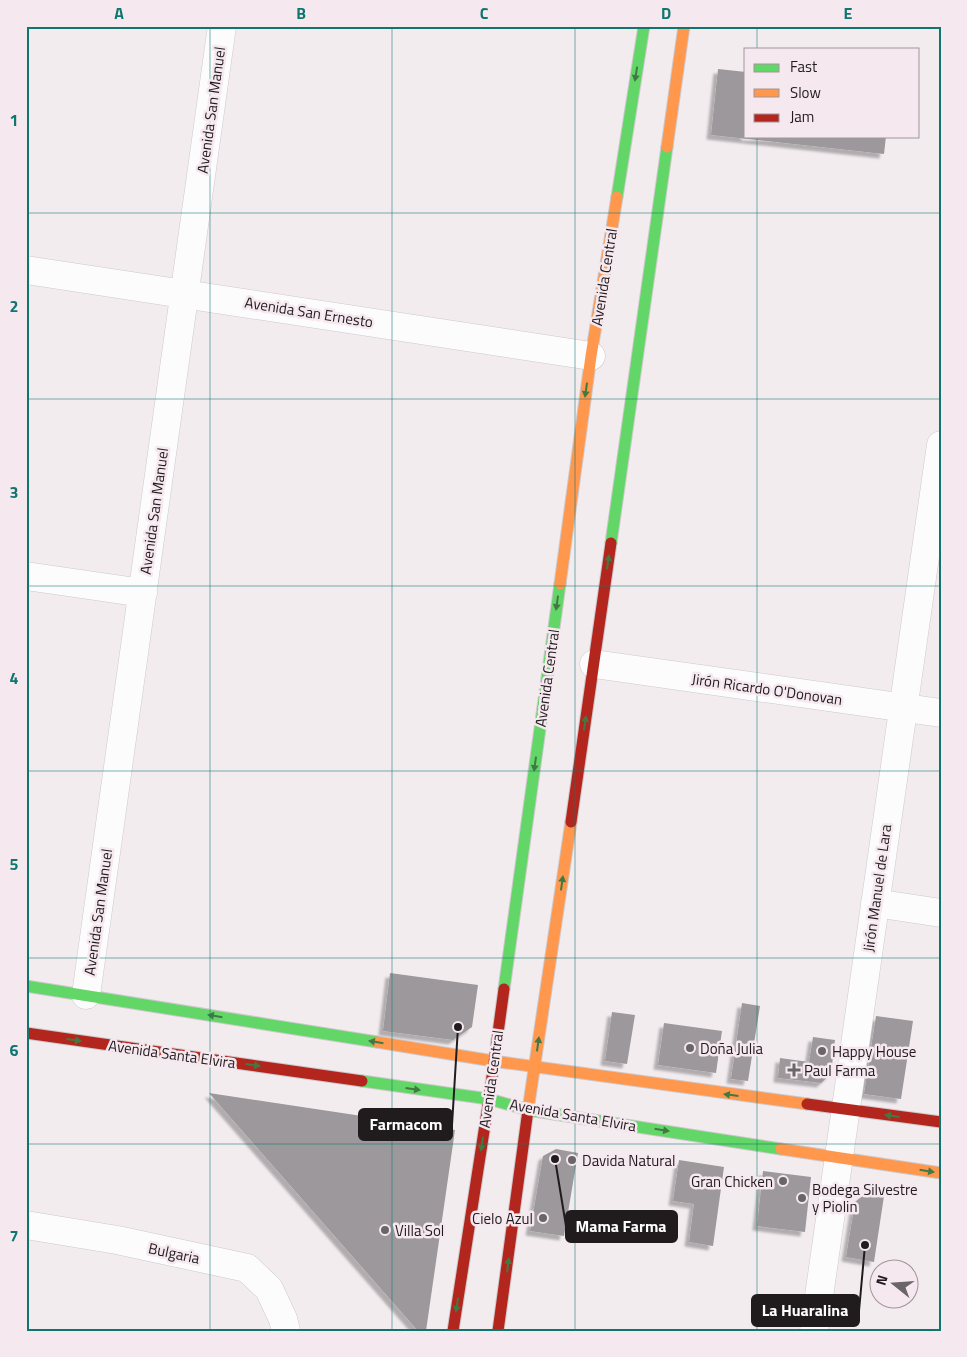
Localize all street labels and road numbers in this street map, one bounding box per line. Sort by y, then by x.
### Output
street label: Avenida San Manuel [191,45,231,175]
street label: Avenida Central [585,227,623,327]
street label: Avenida San Ernesto [243,290,375,334]
street label: Avenida San Manuel [134,446,174,576]
street label: Avenida Central [529,628,565,728]
street label: Jirón Ricardo O'Donovan [690,667,844,711]
street label: Jirón Manuel de Lara [857,822,897,953]
street label: Avenida San Manuel [78,847,118,977]
street label: Avenida Central [473,1029,509,1129]
street label: Avenida Santa Elvira [107,1034,238,1074]
street label: Avenida Santa Elvira [508,1093,639,1138]
street label: Bulgaria [146,1236,202,1270]

